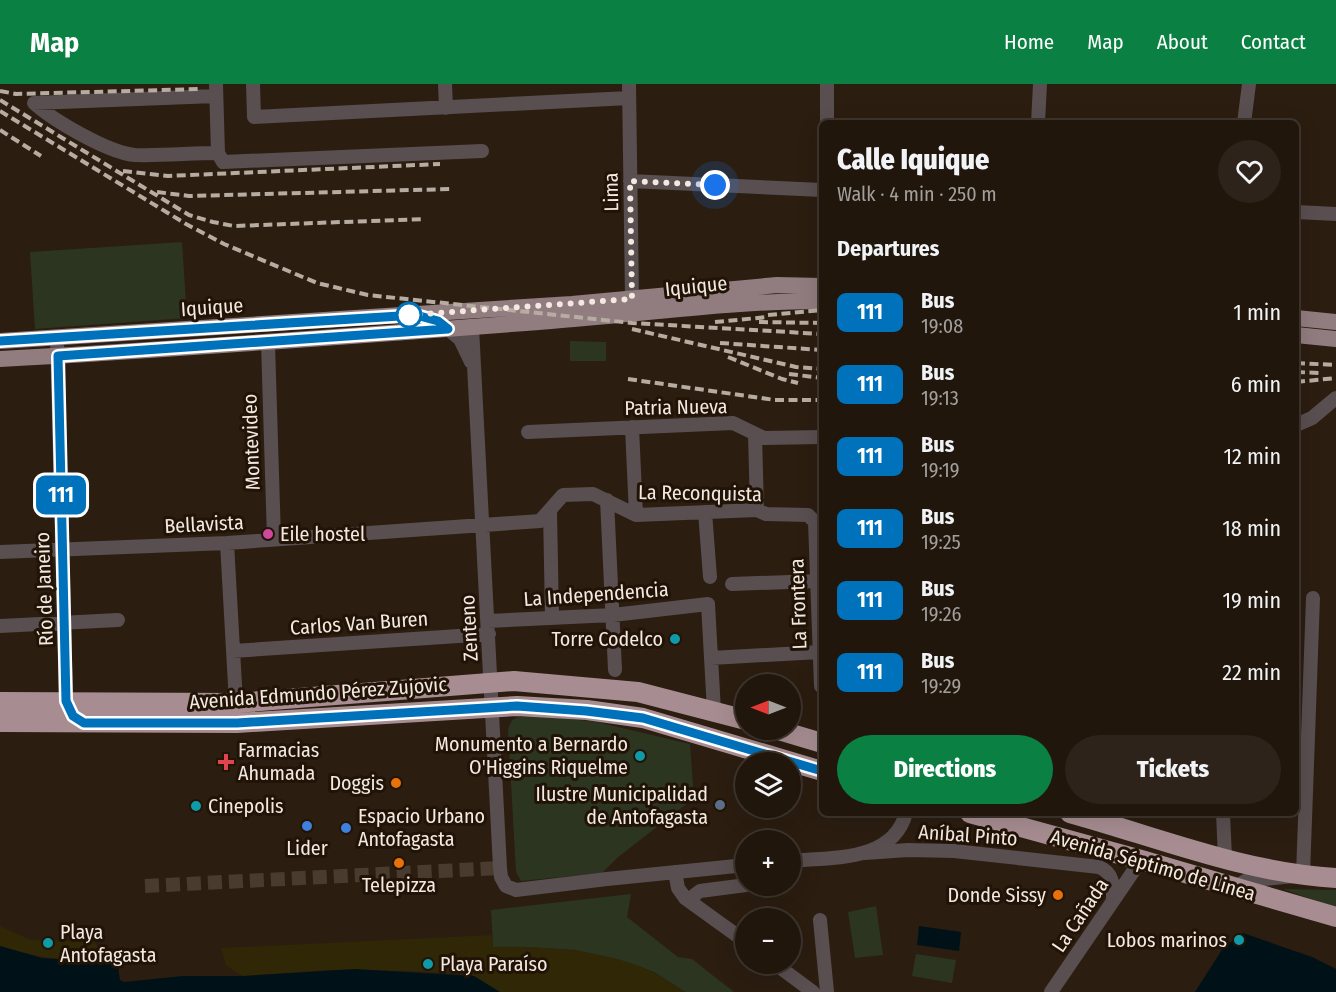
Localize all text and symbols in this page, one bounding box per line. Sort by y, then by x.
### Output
text: Map [30,26,79,59]
text: Home [1004,29,1054,55]
text: Map [1087,29,1124,55]
text: About [1157,29,1208,55]
text: Contact [1241,29,1306,55]
button: heart [1218,140,1281,203]
text: Calle Iquique [837,143,989,176]
your location [700,170,730,200]
street label: Lima [599,172,623,212]
text: Walk · 4 min · 250 m [837,182,997,206]
text: Departures [837,235,939,262]
street label: Iquique [664,271,728,301]
text: Bus [921,287,954,314]
street label: Iquique [180,293,244,321]
text: 111 [857,299,883,325]
text: 1 min [1233,299,1281,326]
unlabelled marker [396,302,422,328]
text: 19:08 [921,314,963,338]
text: Bus [921,359,954,386]
text: 111 [857,371,883,397]
text: 6 min [1231,371,1281,398]
text: 19:13 [921,386,959,410]
street label: Montevideo [237,393,265,491]
street label: Patria Nueva [624,394,728,420]
text: Bus [921,431,954,458]
text: 111 [857,443,883,469]
text: 12 min [1223,443,1281,470]
text: 19:19 [921,458,959,482]
line badge: 111 [26,476,95,514]
street label: La Reconquista [638,480,762,506]
text: 111 [48,482,74,508]
text: Bus [921,503,954,530]
street label: Bellavista [164,510,244,538]
text: 111 [857,515,883,541]
text: 18 min [1222,515,1281,542]
place label: Eile hostel [280,522,365,546]
marker: Eile hostel [261,527,275,541]
text: 19:25 [921,530,961,554]
street label: Río de Janeiro [30,532,58,646]
street label: La Frontera [784,558,812,650]
text: Bus [921,575,954,602]
street label: La Independencia [523,577,669,611]
text: 111 [857,587,883,613]
text: 19 min [1223,587,1281,614]
street label: Zenteno [455,594,483,662]
text: 19:26 [921,602,962,626]
street label: Carlos Van Buren [289,606,429,640]
place label: Torre Codelco [552,627,663,651]
marker: Torre Codelco [668,632,682,646]
text: Bus [921,647,954,674]
text: 111 [857,659,883,685]
text: 22 min [1222,659,1281,686]
street label: Avenida Edmundo Pérez Zujovic [188,672,448,714]
north arrow [735,674,801,740]
map controls [735,674,801,974]
text: 19:29 [921,674,961,698]
place label: Monumento a Bernardo O'Higgins Riquelme [435,732,628,779]
button: Directions [837,735,1053,804]
button: Tickets [1065,735,1281,804]
place label: Farmacias Ahumada [238,738,319,785]
marker: Monumento a Bernardo O'Higgins Riquelme [633,749,647,763]
button: layers [735,752,801,818]
marker: Farmacias Ahumada [219,755,233,769]
place label: Doggis [329,771,384,795]
marker: Doggis [389,776,403,790]
place label: Ilustre Municipalidad de Antofagasta [535,782,708,829]
place label: Cinepolis [208,794,284,818]
marker: Ilustre Municipalidad de Antofagasta [713,798,727,812]
marker: Cinepolis [189,799,203,813]
place label: Espacio Urbano Antofagasta [358,804,485,851]
marker: Lider [300,819,314,833]
street label: Aníbal Pinto [918,820,1018,850]
marker: Espacio Urbano Antofagasta [339,821,353,835]
street label: Avenida Séptimo de Linea [1048,824,1258,906]
button: + [735,830,801,896]
place label: Lider [286,836,328,860]
marker: Telepizza [392,856,406,870]
place label: Telepizza [362,873,436,897]
street label: La Cañada [1047,874,1113,956]
place label: Donde Sissy [948,883,1046,907]
marker: Donde Sissy [1051,888,1065,902]
button: − [735,908,801,974]
place label: Playa Antofagasta [60,920,157,967]
place label: Lobos marinos [1107,928,1227,952]
marker: Lobos marinos [1232,933,1246,947]
marker: Playa Antofagasta [41,936,55,950]
place label: Playa Paraíso [440,952,548,976]
marker: Playa Paraíso [421,957,435,971]

